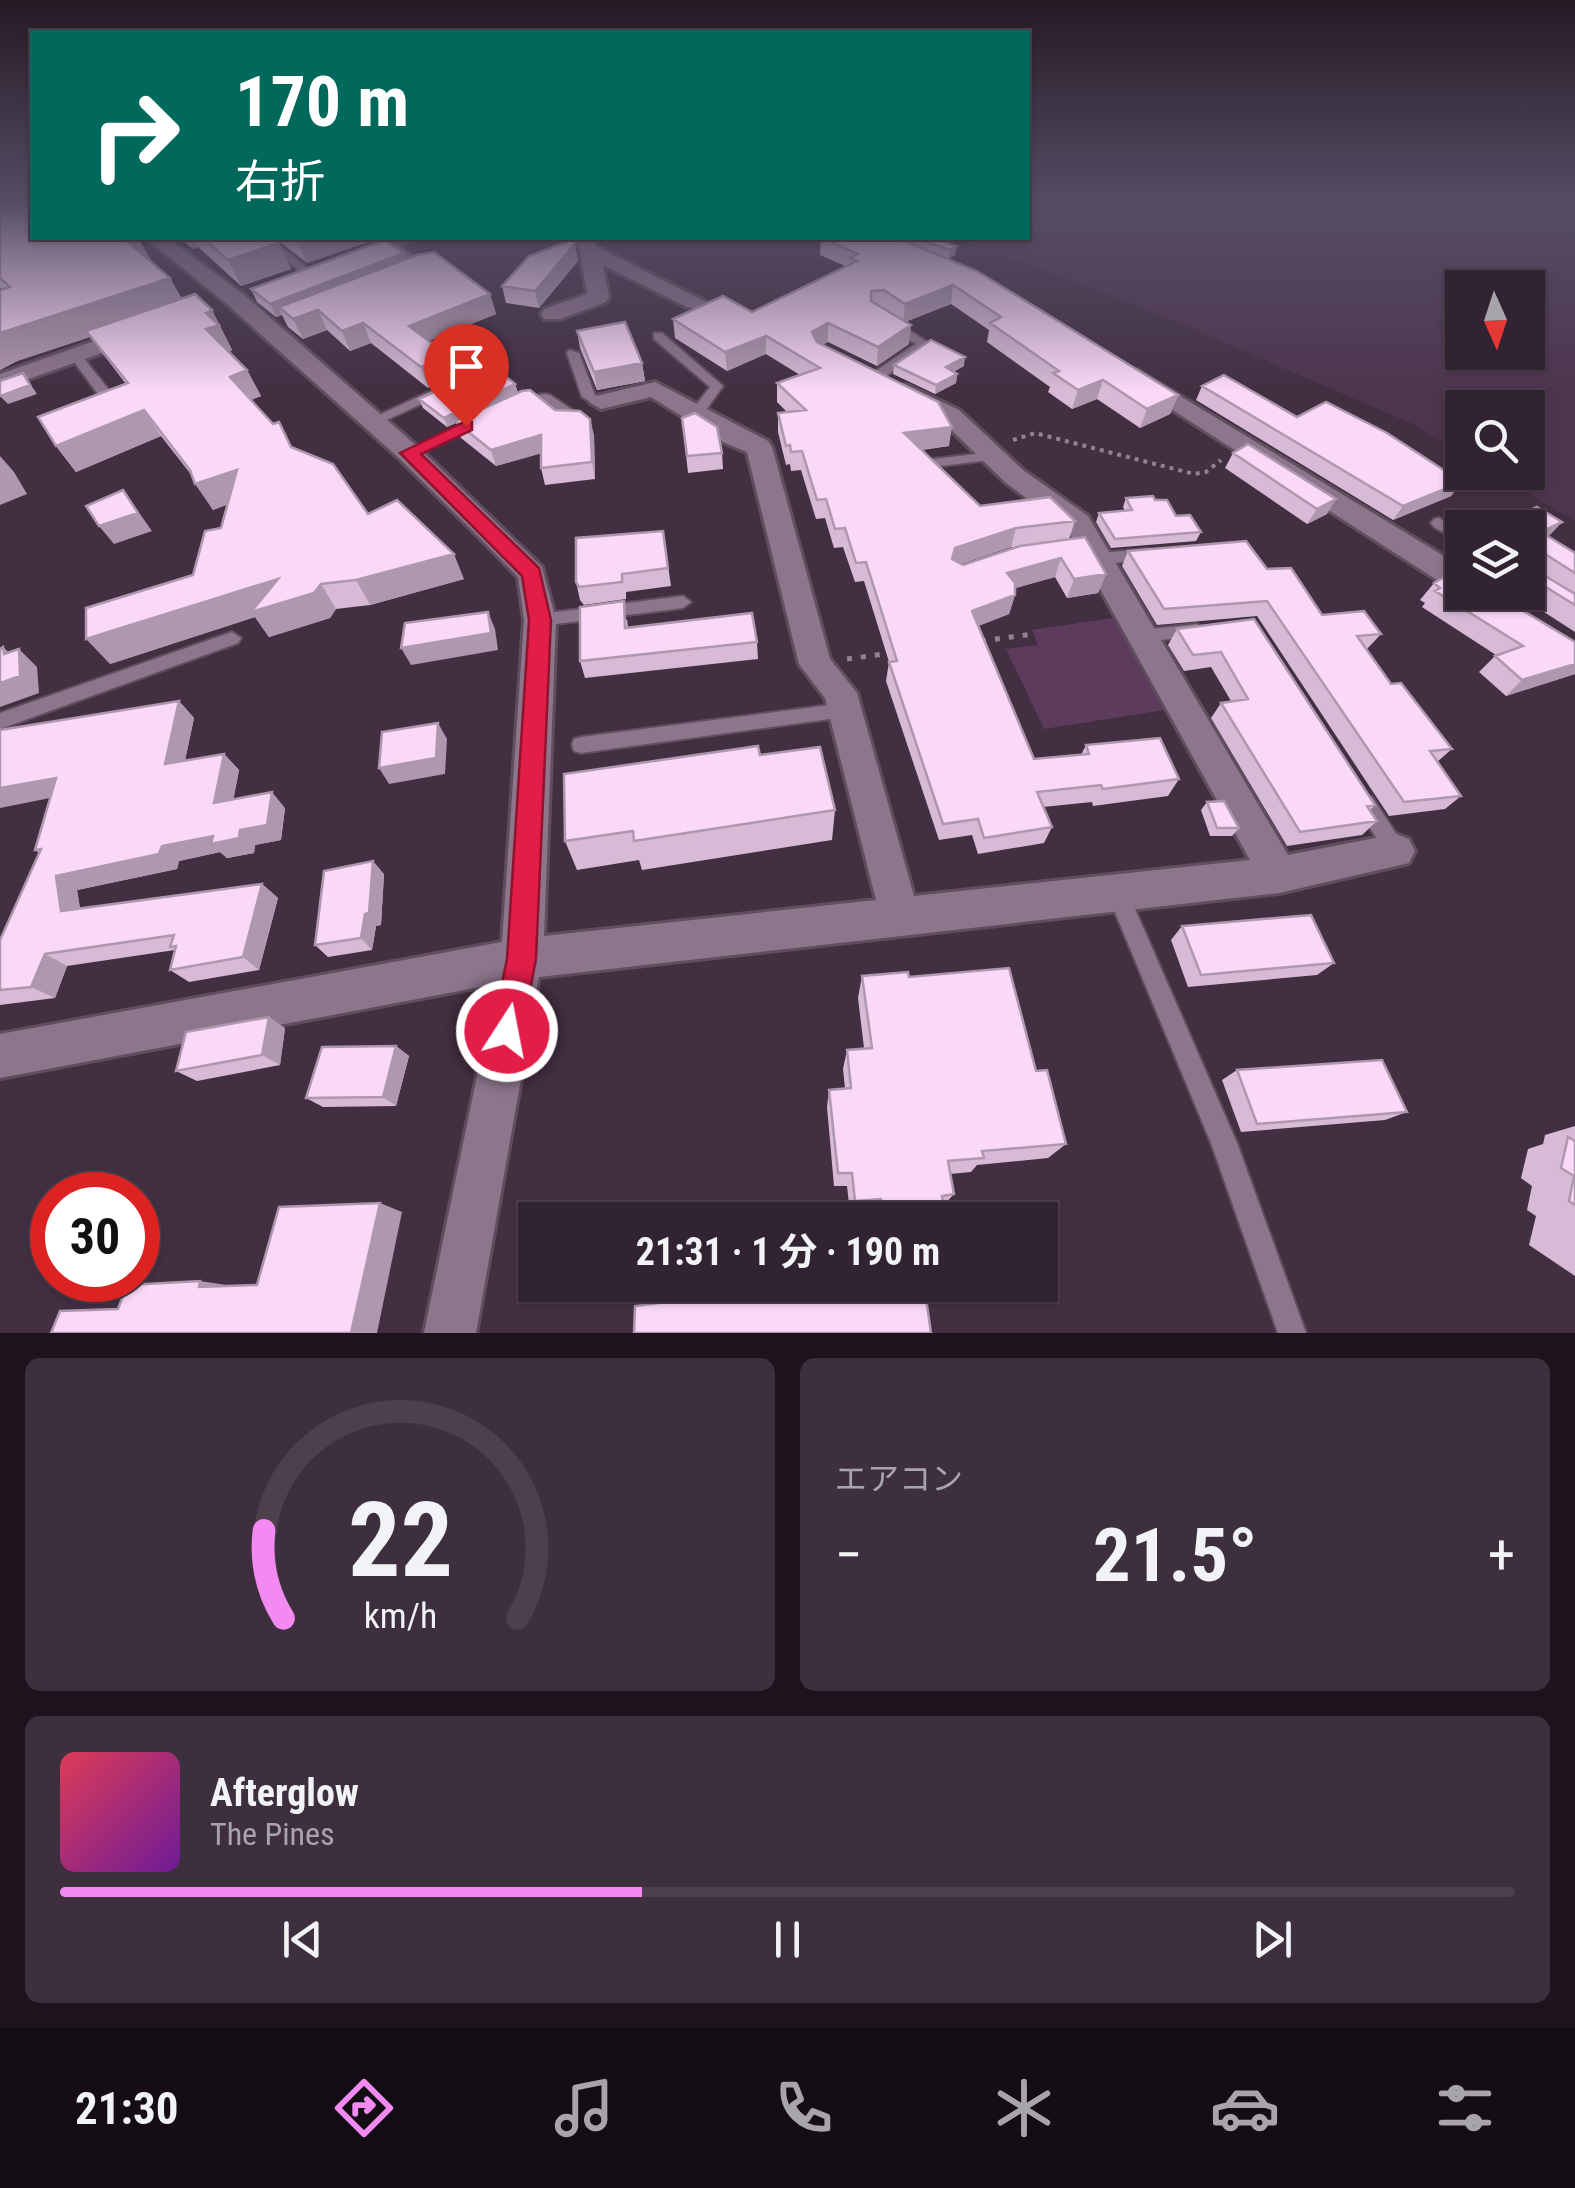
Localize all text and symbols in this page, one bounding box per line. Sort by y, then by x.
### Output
text: 170 m [235,61,409,143]
icon: right [70,70,200,200]
text: 右折 [235,155,325,208]
north arrow [1445,270,1545,370]
map controls [1445,270,1545,610]
pin [424,324,509,427]
icon: arrive [439,339,494,394]
button: search [1445,390,1545,490]
button: layers [1445,510,1545,610]
position arrow [455,979,559,1083]
speed limit sign: 30 [30,1172,160,1302]
text: 21:31 · 1 分 · 190 m [636,1230,940,1274]
text: エアコン [835,1460,963,1498]
text: 22 [347,1480,453,1601]
text: 21.5° [1093,1511,1257,1599]
text: − [835,1523,863,1587]
text: + [1488,1523,1515,1587]
text: km/h [363,1595,437,1637]
text: Afterglow [210,1771,359,1815]
text: The Pines [210,1815,335,1853]
icon: previous [275,1912,330,1967]
icon: pause [760,1912,815,1967]
icon: next [1245,1912,1300,1967]
icon: directions [329,2073,399,2143]
icon: music [549,2073,619,2143]
icon: phone [769,2073,839,2143]
icon: climate [989,2073,1059,2143]
icon: car [1210,2073,1280,2143]
icon: filters [1430,2073,1500,2143]
text: 21:30 [75,2082,178,2135]

